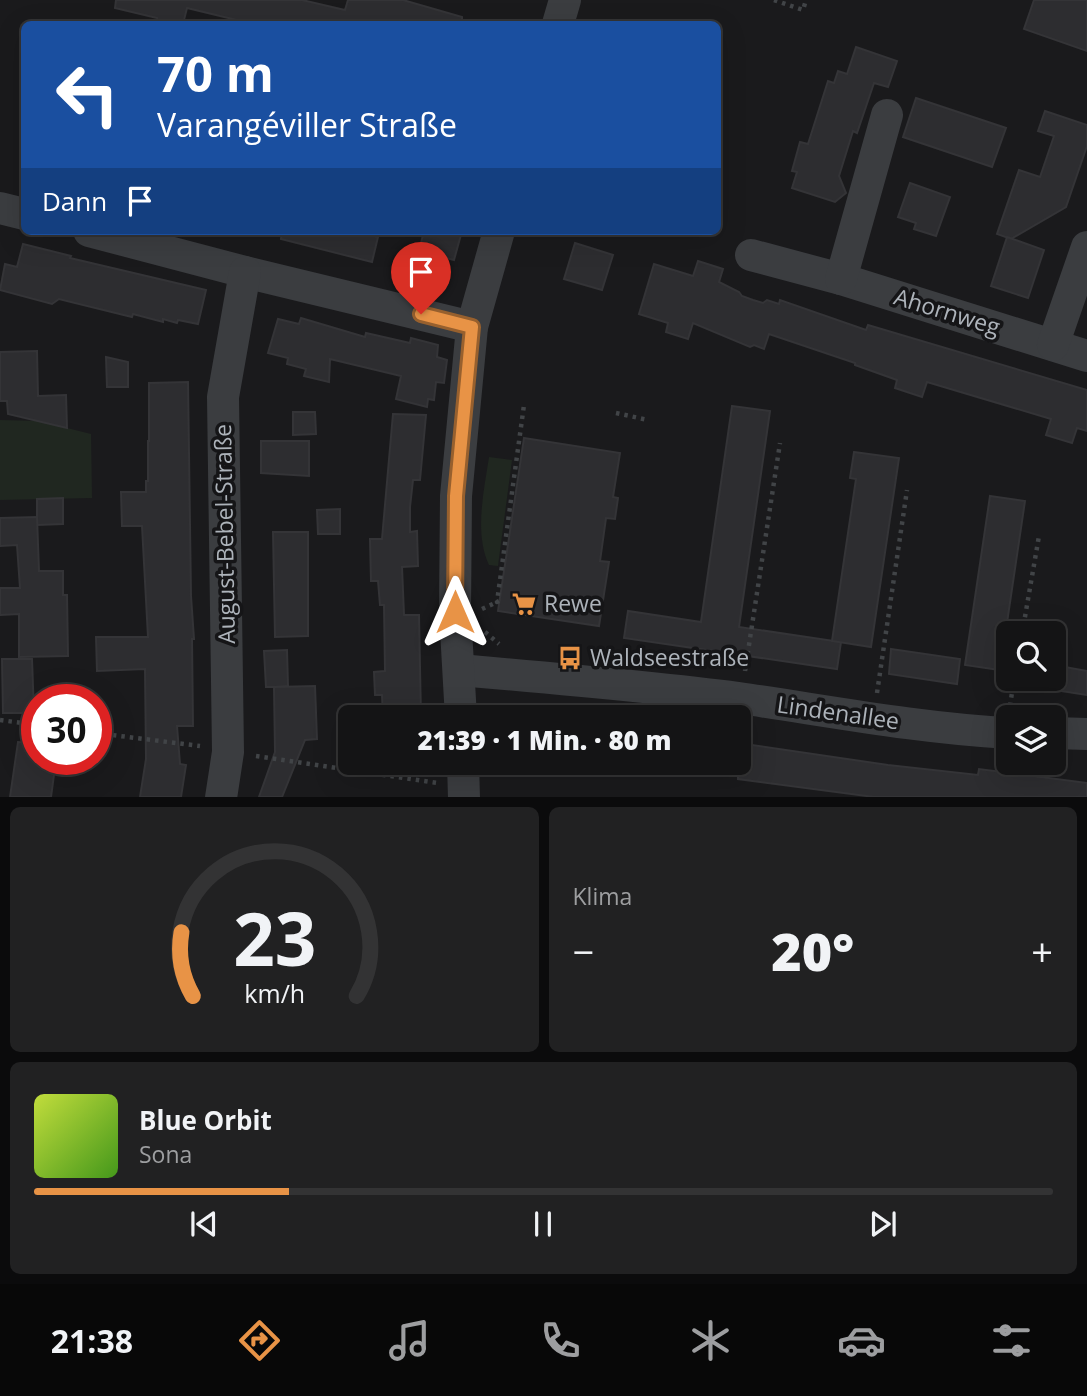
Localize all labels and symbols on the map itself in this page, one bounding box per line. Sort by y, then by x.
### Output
pin [391,242,451,314]
street label: Ahornweg [890,280,1005,342]
street label: August-Bebel-Straße [206,424,242,644]
position arrow [418,575,492,649]
place label: Rewe [544,587,602,619]
supermarket icon: Rewe [510,590,538,618]
place label: Waldseestraße [590,641,749,673]
bus stop icon: Waldseestraße [556,644,584,672]
speed limit sign: 30 [21,684,112,775]
street label: Lindenallee [775,688,901,736]

